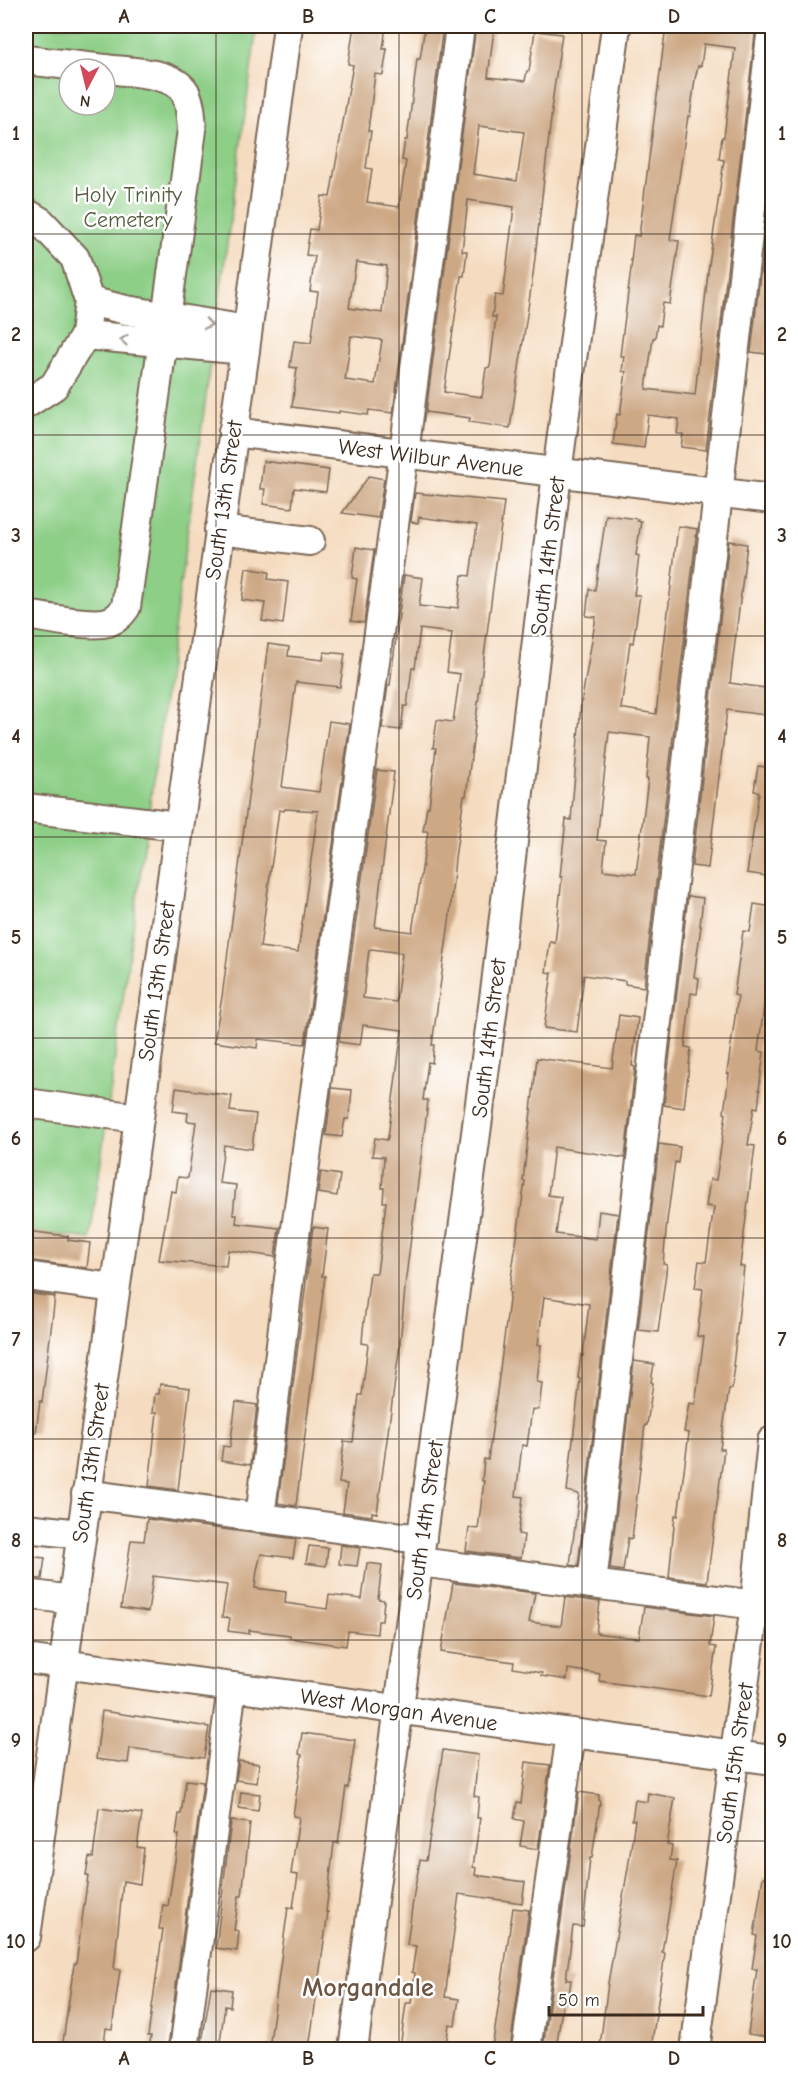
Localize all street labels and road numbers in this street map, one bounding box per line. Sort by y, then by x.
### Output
street label: South 13th Street [200,418,248,582]
street label: West Wilbur Avenue [337,434,525,482]
street label: South 14th Street [525,474,571,637]
street label: South 13th Street [133,899,181,1063]
street label: South 14th Street [466,956,512,1119]
street label: South 13th Street [67,1381,115,1545]
street label: South 14th Street [401,1438,449,1601]
street label: South 15th Street [711,1681,759,1845]
street label: West Morgan Avenue [298,1683,499,1737]

